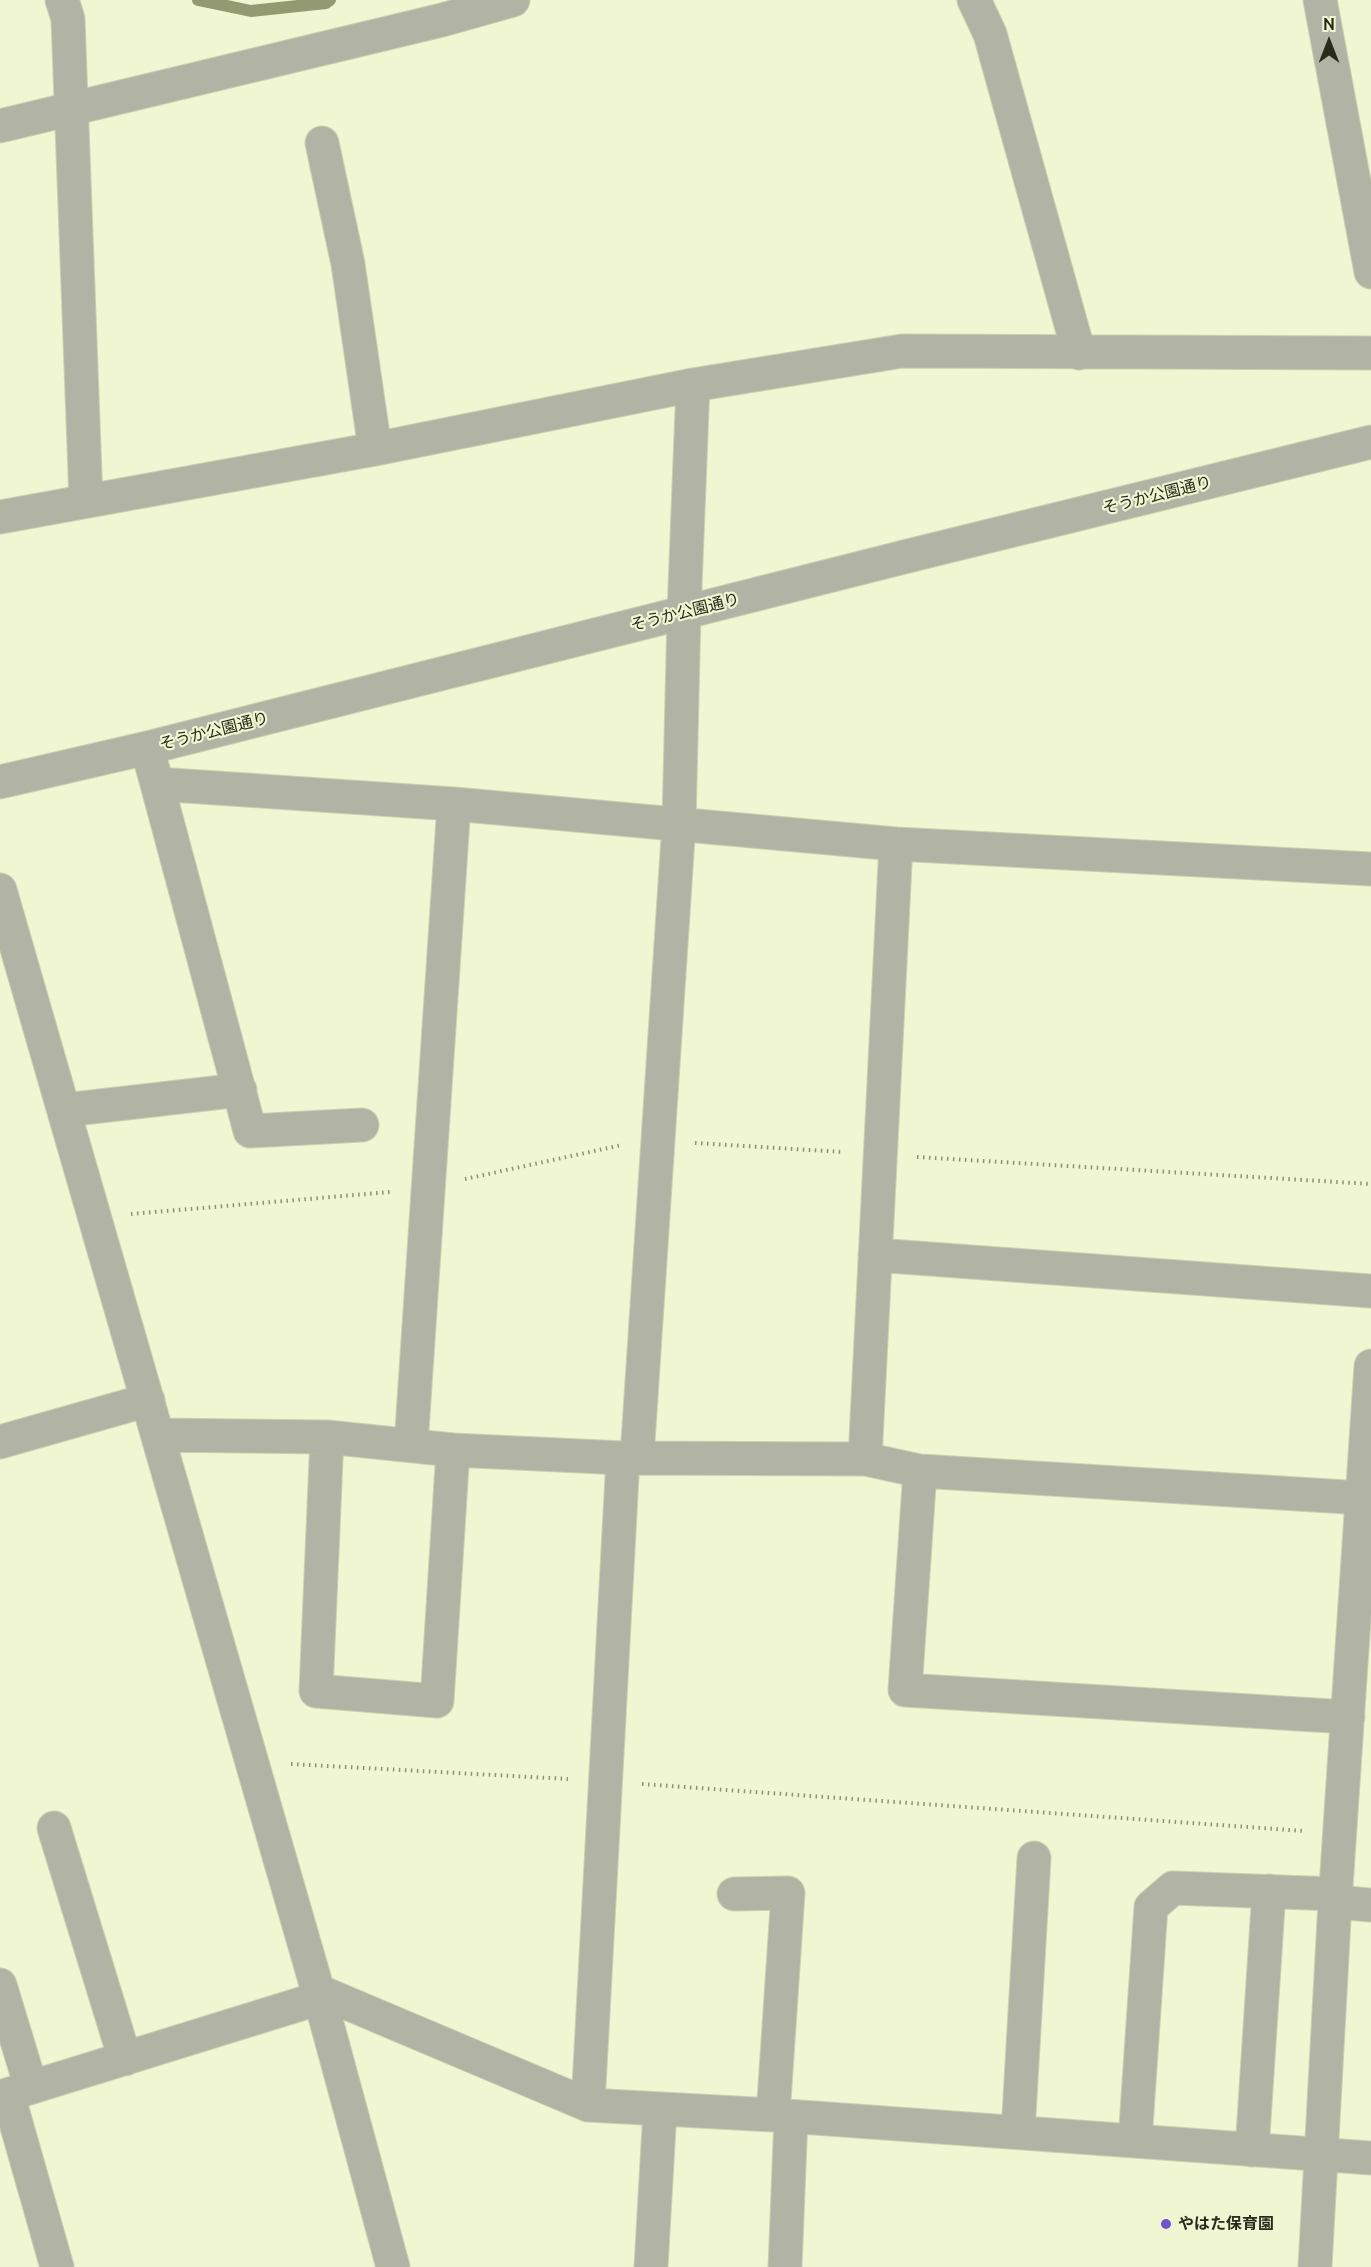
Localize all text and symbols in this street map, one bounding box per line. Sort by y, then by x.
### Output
north arrow [1299,12,1359,72]
text: N [1323,15,1335,33]
street label: そうか公園通り [1100,472,1214,518]
street label: そうか公園通り [628,589,742,635]
street label: そうか公園通り [157,708,271,754]
place label: やはた保育園 [1178,2214,1274,2234]
marker: やはた保育園 [1159,2217,1173,2231]

